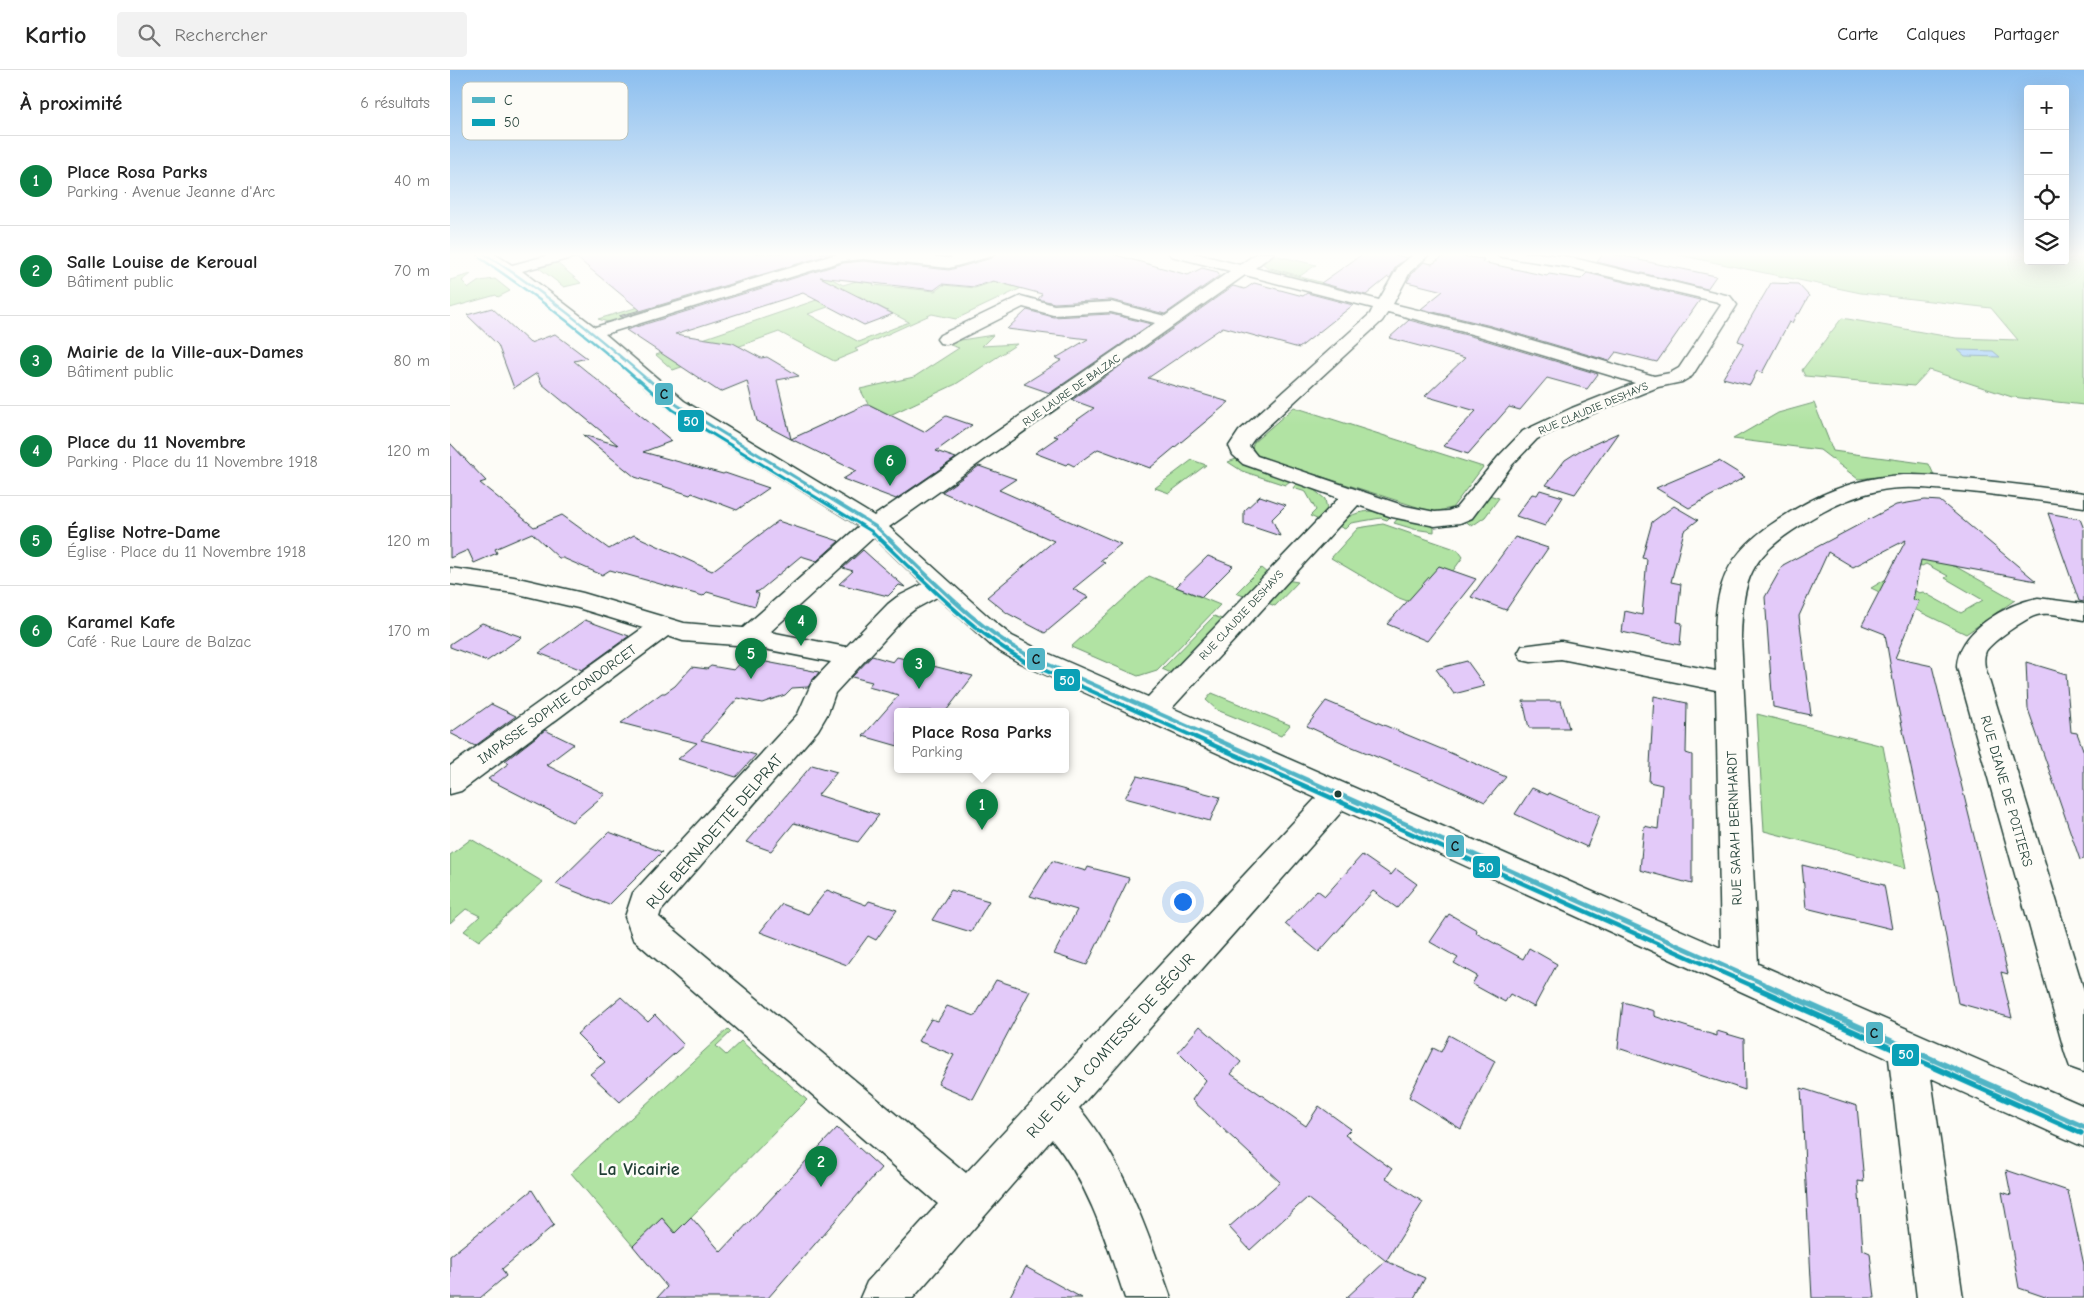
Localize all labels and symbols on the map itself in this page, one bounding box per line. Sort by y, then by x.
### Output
legend [462,82,628,140]
text: C [504,92,513,109]
text: 50 [504,114,520,131]
street label: RUE LAURE DE BALZAC [1020,352,1123,429]
street label: RUE CLAUDIE DESHAYS [1536,379,1650,437]
line badge: C [654,382,674,406]
text: C [660,386,669,403]
line badge: 50 [677,409,705,433]
text: 50 [683,413,699,430]
pin: 6 [874,445,906,486]
street label: RUE CLAUDIE DESHAYS [1196,568,1286,663]
pin: 4 [785,605,817,646]
pin: 5 [735,638,767,679]
street label: IMPASSE SOPHIE CONDORCET [475,641,640,768]
line badge: C [1026,647,1046,671]
pin: 3 [903,648,935,689]
text: C [1032,651,1041,668]
line badge: 50 [1053,668,1081,692]
text: 50 [1059,672,1075,689]
street label: RUE DIANE DE POITIERS [1977,714,2036,869]
street label: RUE BERNADETTE DELPRAT [643,750,787,913]
street label: RUE SARAH BERNHARDT [1723,750,1746,906]
pin: 1 [966,789,998,830]
unlabelled marker [1333,789,1343,799]
line badge: C [1445,834,1465,858]
text: C [1451,838,1460,855]
line badge: 50 [1472,855,1501,879]
text: 50 [1478,859,1494,876]
your location [1170,889,1196,915]
street label: RUE DE LA COMTESSE DE SÉGUR [1022,949,1199,1142]
line badge: C [1865,1021,1884,1045]
text: C [1870,1025,1879,1042]
line badge: 50 [1891,1043,1920,1067]
text: 50 [1898,1046,1914,1063]
pin: 2 [805,1146,837,1187]
district label: La Vicairie [598,1159,680,1180]

